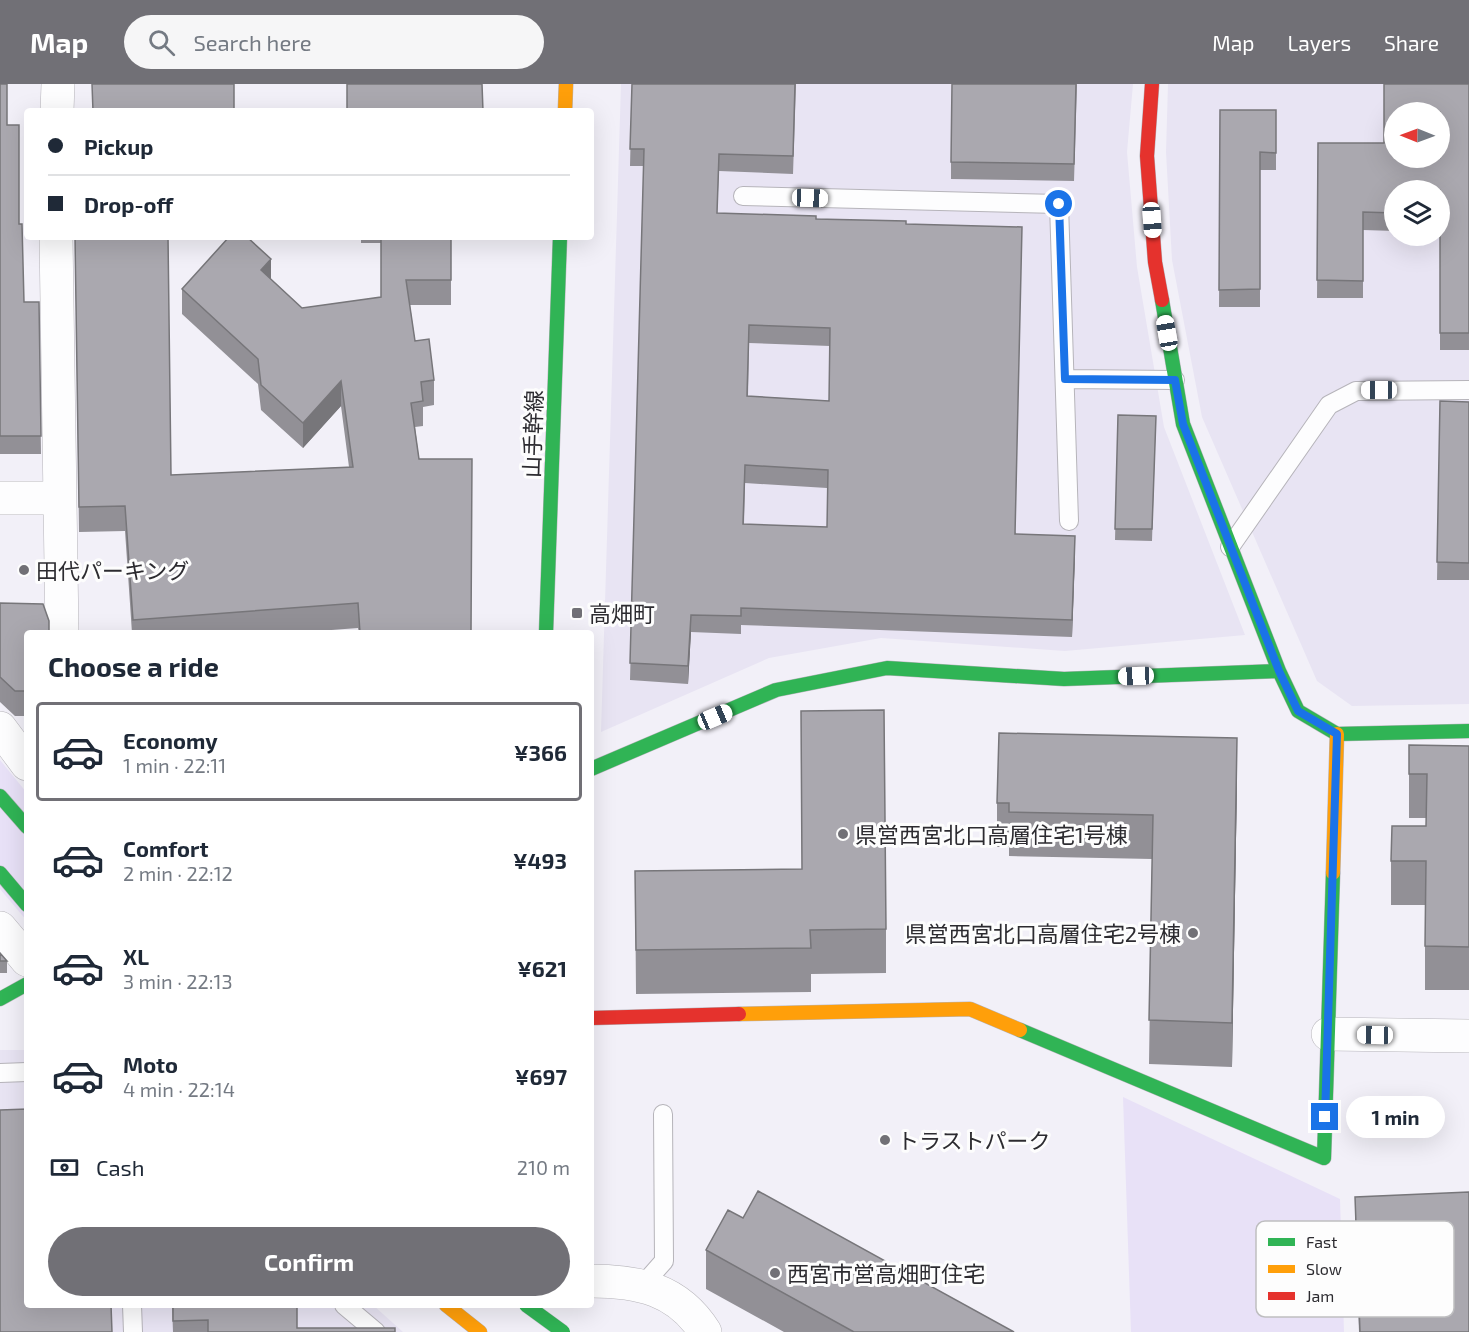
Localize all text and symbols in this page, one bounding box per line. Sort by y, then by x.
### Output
search box [124,15,544,69]
text: Map [30,25,88,59]
icon: search [145,26,178,59]
text: Search here [193,29,312,55]
text: Map [1212,30,1254,55]
text: Layers [1287,30,1351,55]
text: Share [1384,30,1439,55]
north arrow [1384,102,1450,168]
map controls [1384,102,1450,246]
text: Pickup [84,133,153,159]
button: layers [1384,180,1450,246]
car [792,188,828,208]
route start [1045,190,1072,217]
text: Drop-off [84,191,173,217]
car [1142,201,1162,239]
car [1155,314,1179,352]
car [1361,381,1397,399]
street label: 山手幹線 [517,390,547,478]
place label: 田代パーキング [36,557,189,583]
marker: 田代パーキング [17,563,31,577]
place label: 高畑町 [589,600,655,626]
marker: 高畑町 [570,606,584,620]
text: Choose a ride [48,650,219,682]
car [1118,666,1154,686]
car [695,702,735,732]
icon: car [51,725,105,779]
text: Economy [123,727,218,753]
text: ¥366 [514,739,567,765]
text: 1 min · 22:11 [123,753,226,777]
place label: 県営西宮北口高層住宅1号棟 [855,821,1128,847]
marker: 県営西宮北口高層住宅1号棟 [836,827,850,841]
icon: car [51,833,105,887]
text: Comfort [123,835,208,861]
text: ¥493 [513,847,567,873]
text: 2 min · 22:12 [123,861,233,885]
place label: 県営西宮北口高層住宅2号棟 [905,920,1181,946]
marker: 県営西宮北口高層住宅2号棟 [1186,926,1200,940]
icon: car [51,941,105,995]
text: XL [123,943,149,969]
text: ¥621 [517,955,567,981]
text: 3 min · 22:13 [123,969,233,993]
car [1357,1026,1393,1044]
icon: car [51,1049,105,1103]
text: Moto [123,1051,178,1077]
text: ¥697 [515,1063,567,1089]
text: 4 min · 22:14 [123,1077,235,1101]
callout: 1 min [1346,1096,1445,1138]
route end [1311,1103,1338,1130]
text: 1 min [1371,1105,1420,1129]
place label: トラストパーク [897,1127,1051,1153]
marker: トラストパーク [878,1133,892,1147]
icon: cash [48,1151,81,1184]
text: Cash [96,1154,145,1180]
text: 210 m [517,1155,570,1179]
legend [1256,1221,1454,1317]
button: Confirm [48,1227,570,1296]
text: Fast [1306,1232,1337,1251]
text: Slow [1306,1259,1342,1278]
place label: 西宮市営高畑町住宅 [787,1260,985,1286]
marker: 西宮市営高畑町住宅 [768,1266,782,1280]
text: Jam [1306,1286,1334,1305]

